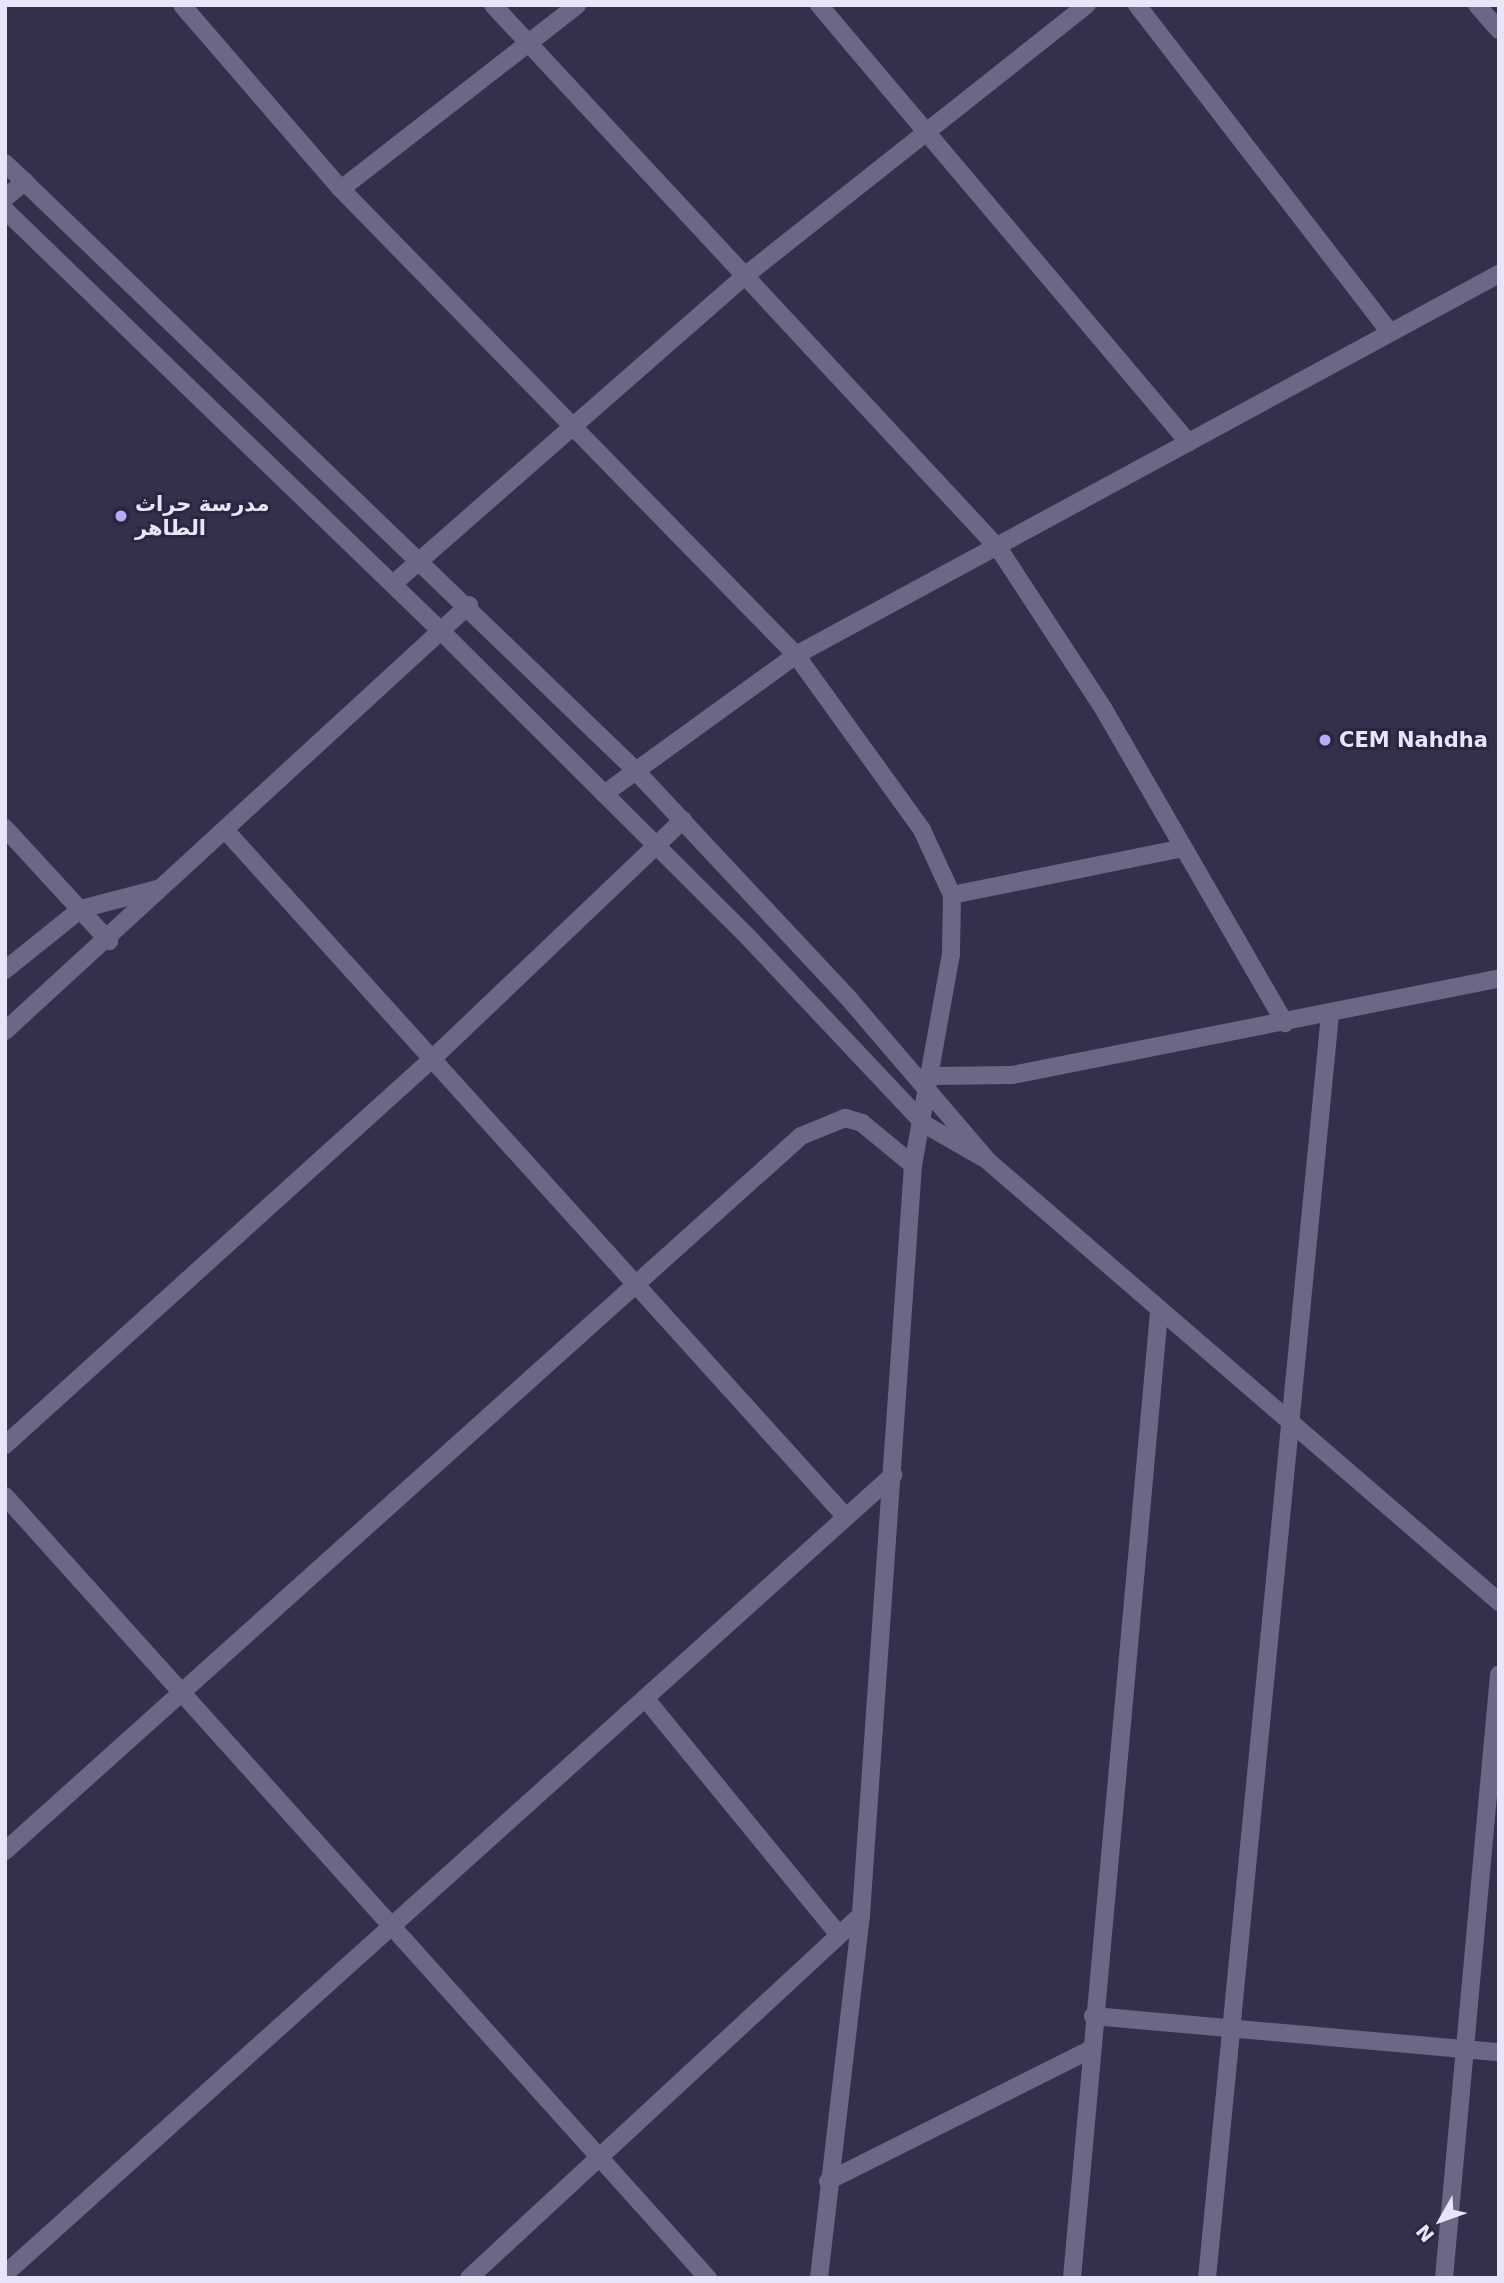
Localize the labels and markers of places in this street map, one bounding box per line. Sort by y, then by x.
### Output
place label: مدرسة حراث الطاهر [135,491,269,541]
marker: مدرسة حراث الطاهر [113,508,129,524]
place label: CEM Nahdha [1339,727,1488,753]
marker: CEM Nahdha [1317,732,1333,748]

